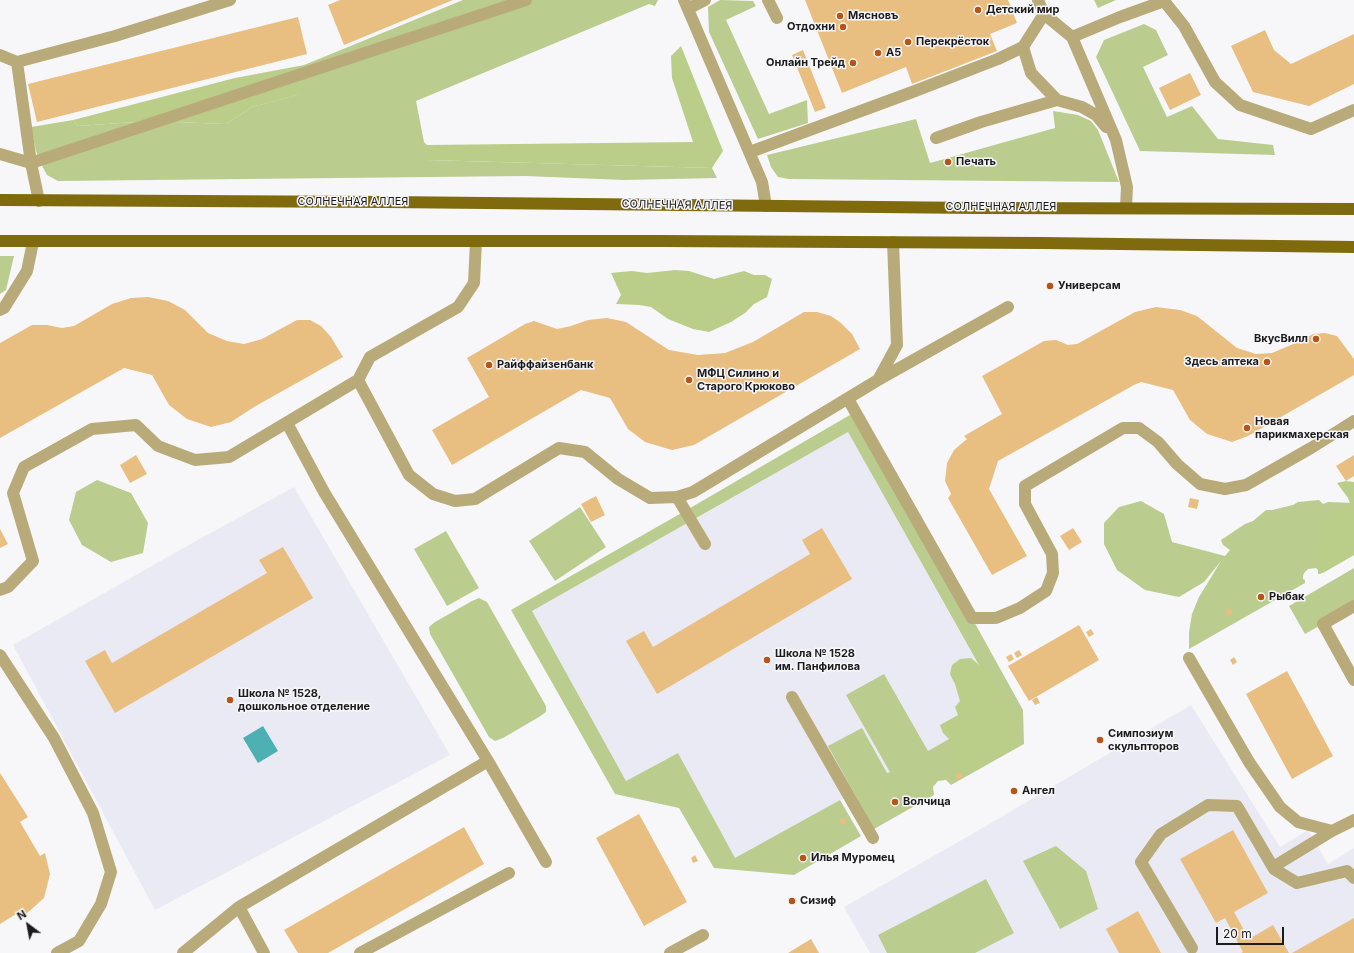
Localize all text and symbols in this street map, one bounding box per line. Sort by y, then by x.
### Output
place label: Детский мир [986,3,1059,17]
marker: Детский мир [973,5,983,15]
place label: Мясновъ [848,9,898,23]
marker: Мясновъ [835,11,845,21]
place label: Отдохни [787,20,835,34]
marker: Отдохни [838,22,848,32]
place label: Перекрёсток [916,35,989,49]
marker: Перекрёсток [903,37,913,47]
place label: А5 [886,46,901,60]
marker: А5 [873,48,883,58]
place label: Онлайн Трейд [766,56,845,70]
marker: Онлайн Трейд [848,58,858,68]
place label: Печать [956,155,996,169]
marker: Печать [943,157,953,167]
street label: СОЛНЕЧНАЯ АЛЛЕЯ [298,195,408,209]
street label: СОЛНЕЧНАЯ АЛЛЕЯ [621,197,733,213]
street label: СОЛНЕЧНАЯ АЛЛЕЯ [946,200,1056,214]
place label: Универсам [1058,279,1121,293]
marker: Универсам [1045,281,1055,291]
place label: ВкусВилл [1254,332,1308,346]
marker: ВкусВилл [1311,334,1321,344]
place label: Здесь аптека [1185,355,1259,369]
marker: Здесь аптека [1262,357,1272,367]
place label: Райффайзенбанк [497,358,593,372]
marker: Райффайзенбанк [484,360,494,370]
place label: МФЦ Силино и Старого Крюково [697,367,795,393]
marker: МФЦ Силино и Старого Крюково [684,375,694,385]
place label: Новая парикмахерская [1255,415,1349,441]
marker: Новая парикмахерская [1242,423,1252,433]
place label: Рыбак [1269,590,1305,604]
marker: Рыбак [1256,592,1266,602]
place label: Школа № 1528 им. Панфилова [775,647,860,673]
marker: Школа № 1528 им. Панфилова [762,655,772,665]
place label: Школа № 1528, дошкольное отделение [238,687,370,713]
marker: Школа № 1528, дошкольное отделение [225,695,235,705]
place label: Симпозиум скульпторов [1108,727,1179,753]
marker: Симпозиум скульпторов [1095,735,1105,745]
place label: Ангел [1022,784,1055,798]
marker: Ангел [1009,786,1019,796]
place label: Волчица [903,795,951,809]
marker: Волчица [890,797,900,807]
place label: Илья Муромец [811,851,895,865]
marker: Илья Муромец [798,853,808,863]
place label: Сизиф [800,894,836,908]
marker: Сизиф [787,896,797,906]
north arrow [8,905,48,945]
text: N [14,907,29,923]
scale bar [1218,919,1286,945]
text: 20 m [1223,926,1252,941]

